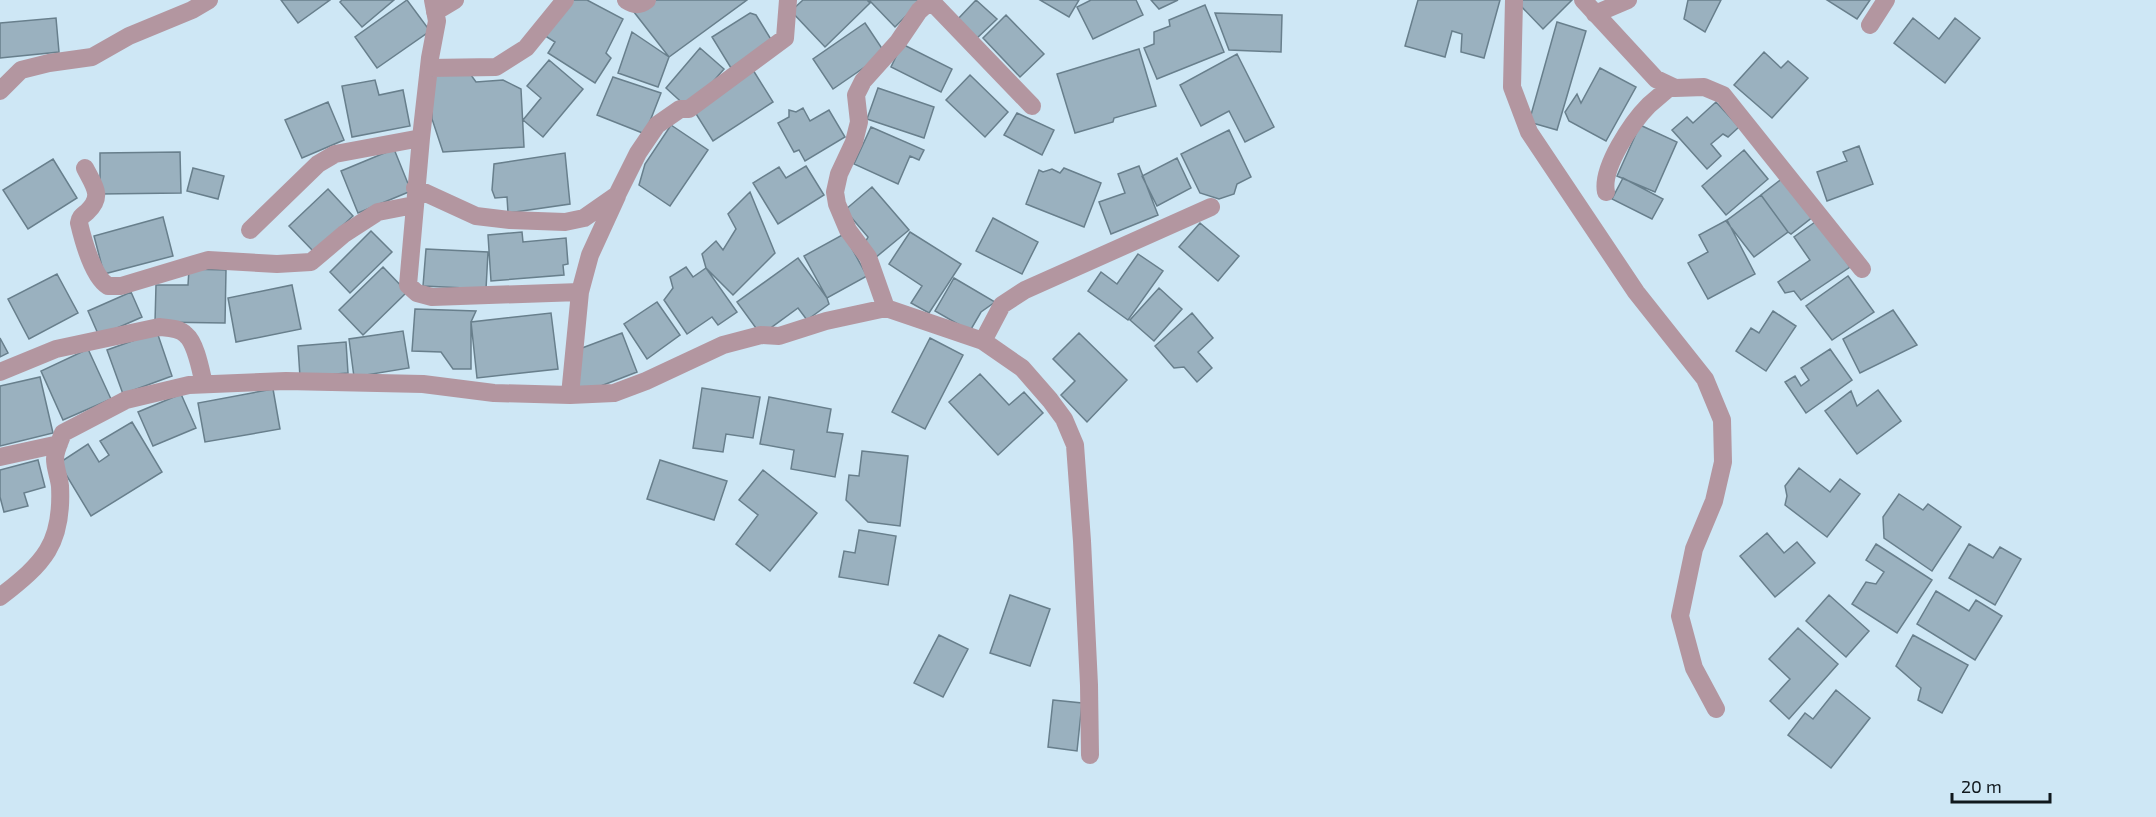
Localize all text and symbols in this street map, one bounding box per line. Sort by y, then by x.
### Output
scale bar [1952,766,2050,804]
text: 20 m [1961,775,2002,797]

